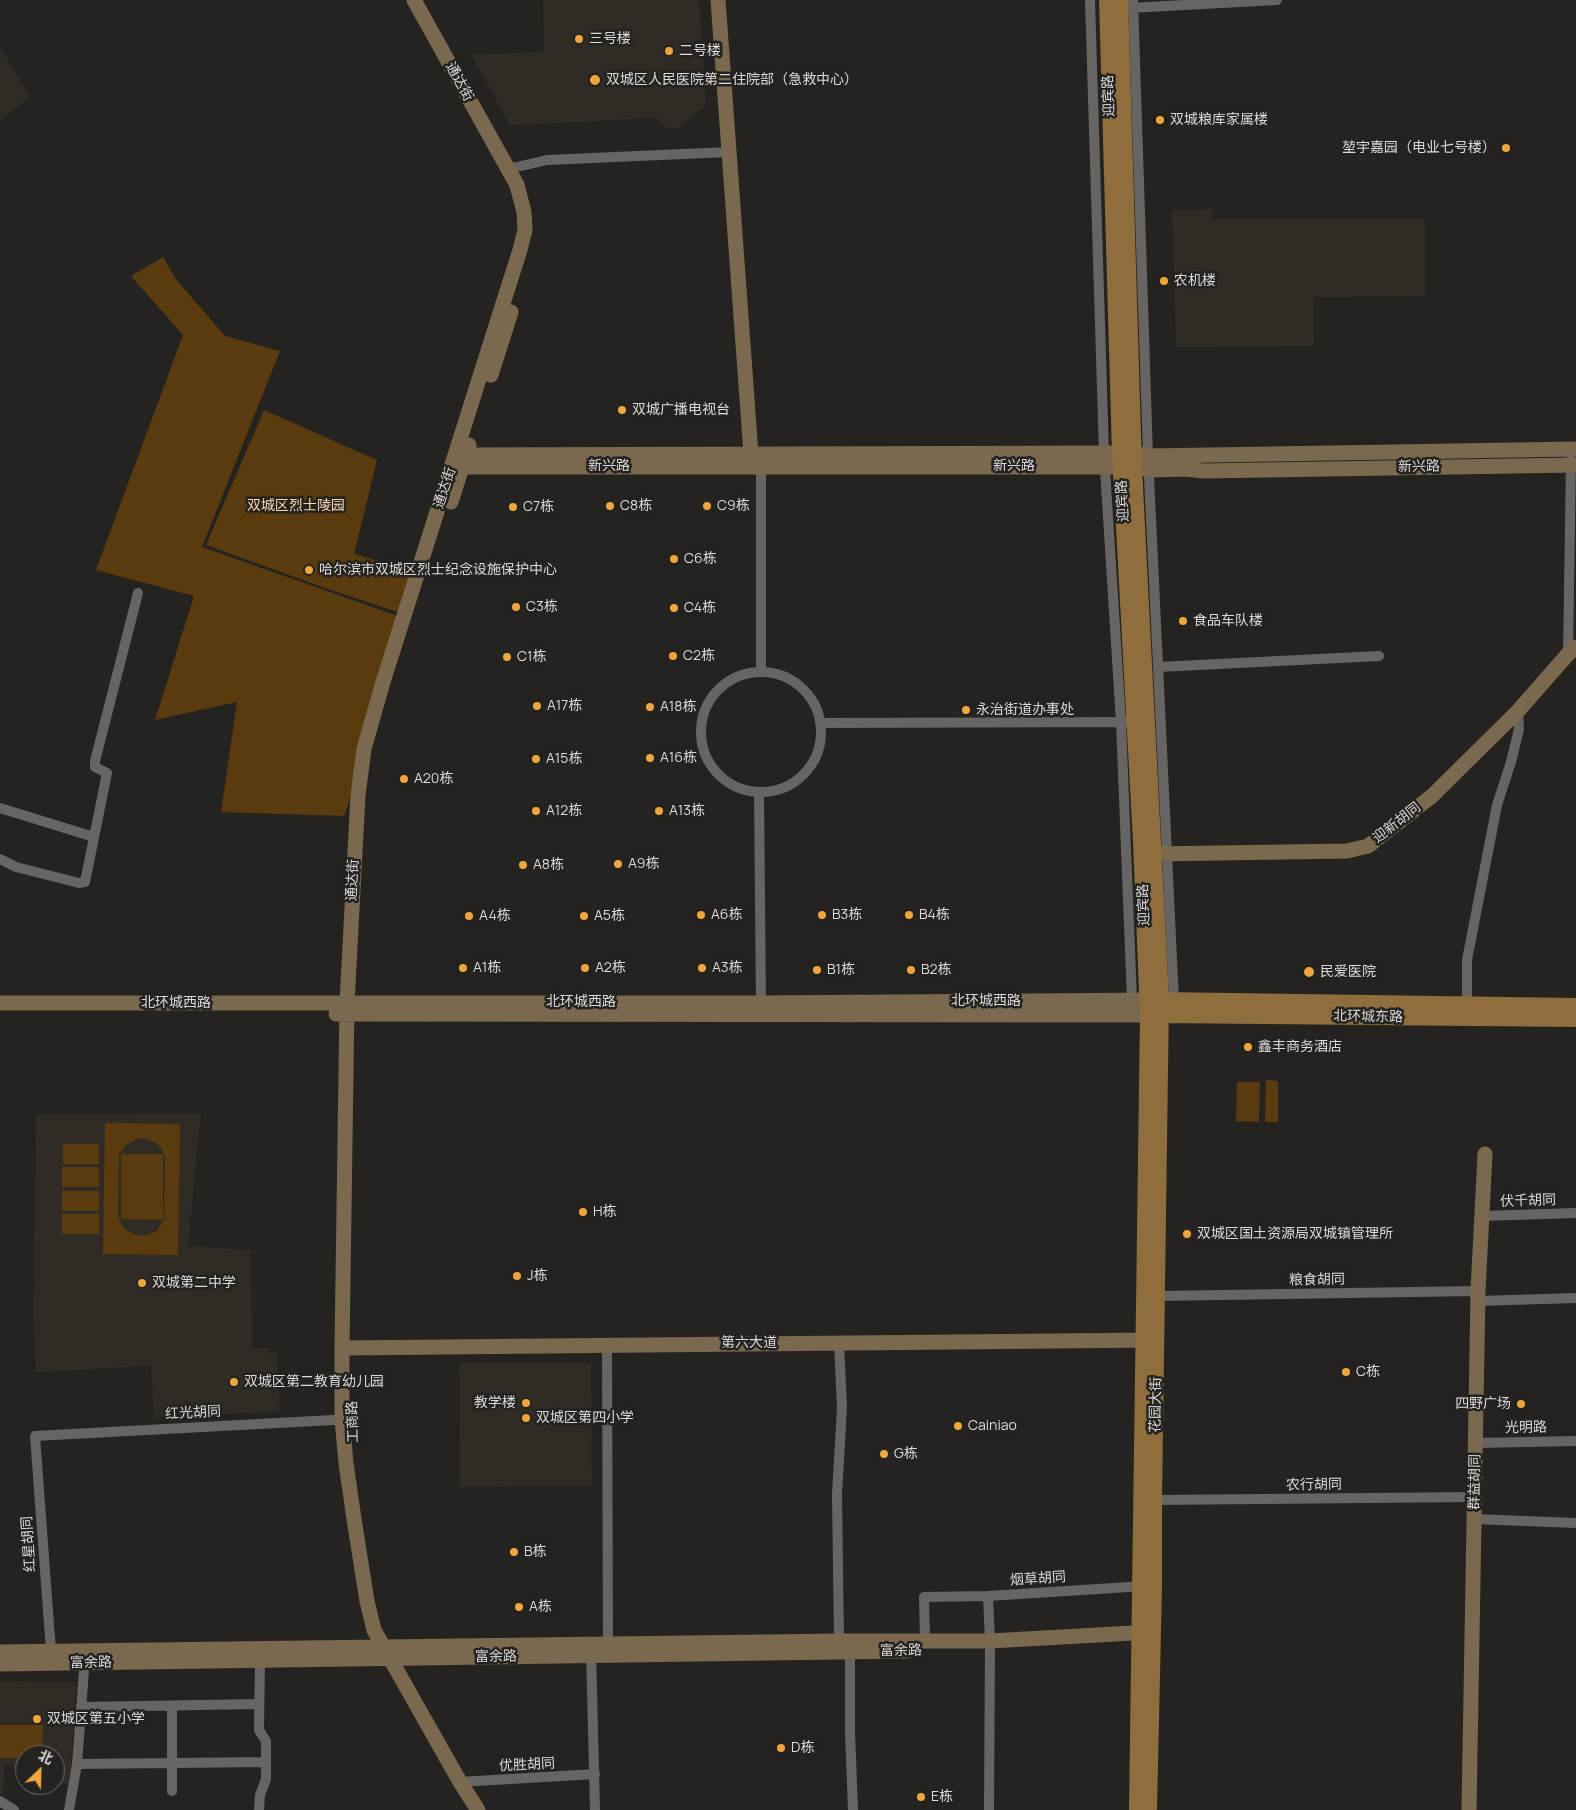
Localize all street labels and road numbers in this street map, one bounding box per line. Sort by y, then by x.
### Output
street label: 通达街 [441,60,477,104]
street label: 迎宾路 [1100,75,1118,117]
street label: 新兴路 [588,458,630,474]
street label: 新兴路 [993,458,1035,474]
street label: 新兴路 [1398,458,1440,476]
street label: 通达街 [431,465,459,511]
street label: 迎宾路 [1114,480,1132,522]
street label: 迎新胡同 [1370,799,1424,847]
street label: 通达街 [344,859,362,901]
street label: 迎宾路 [1135,884,1153,926]
street label: 北环城西路 [951,993,1021,1009]
street label: 北环城西路 [546,994,616,1010]
street label: 北环城西路 [141,995,211,1011]
street label: 北环城东路 [1333,1008,1403,1026]
street label: 伏千胡同 [1500,1192,1556,1210]
street label: 粮食胡同 [1289,1271,1345,1289]
street label: 第六大道 [721,1335,777,1351]
street label: 花园大街 [1147,1377,1165,1433]
street label: 工商路 [344,1401,362,1443]
street label: 红光胡同 [165,1403,221,1423]
street label: 光明路 [1505,1419,1547,1437]
street label: 群益胡同 [1466,1454,1484,1510]
street label: 农行胡同 [1286,1476,1342,1494]
street label: 红星胡同 [19,1515,39,1573]
street label: 烟草胡同 [1009,1569,1067,1589]
street label: 富余路 [880,1642,922,1660]
street label: 富余路 [475,1648,517,1666]
street label: 富余路 [70,1654,112,1672]
street label: 优胜胡同 [499,1755,555,1775]

